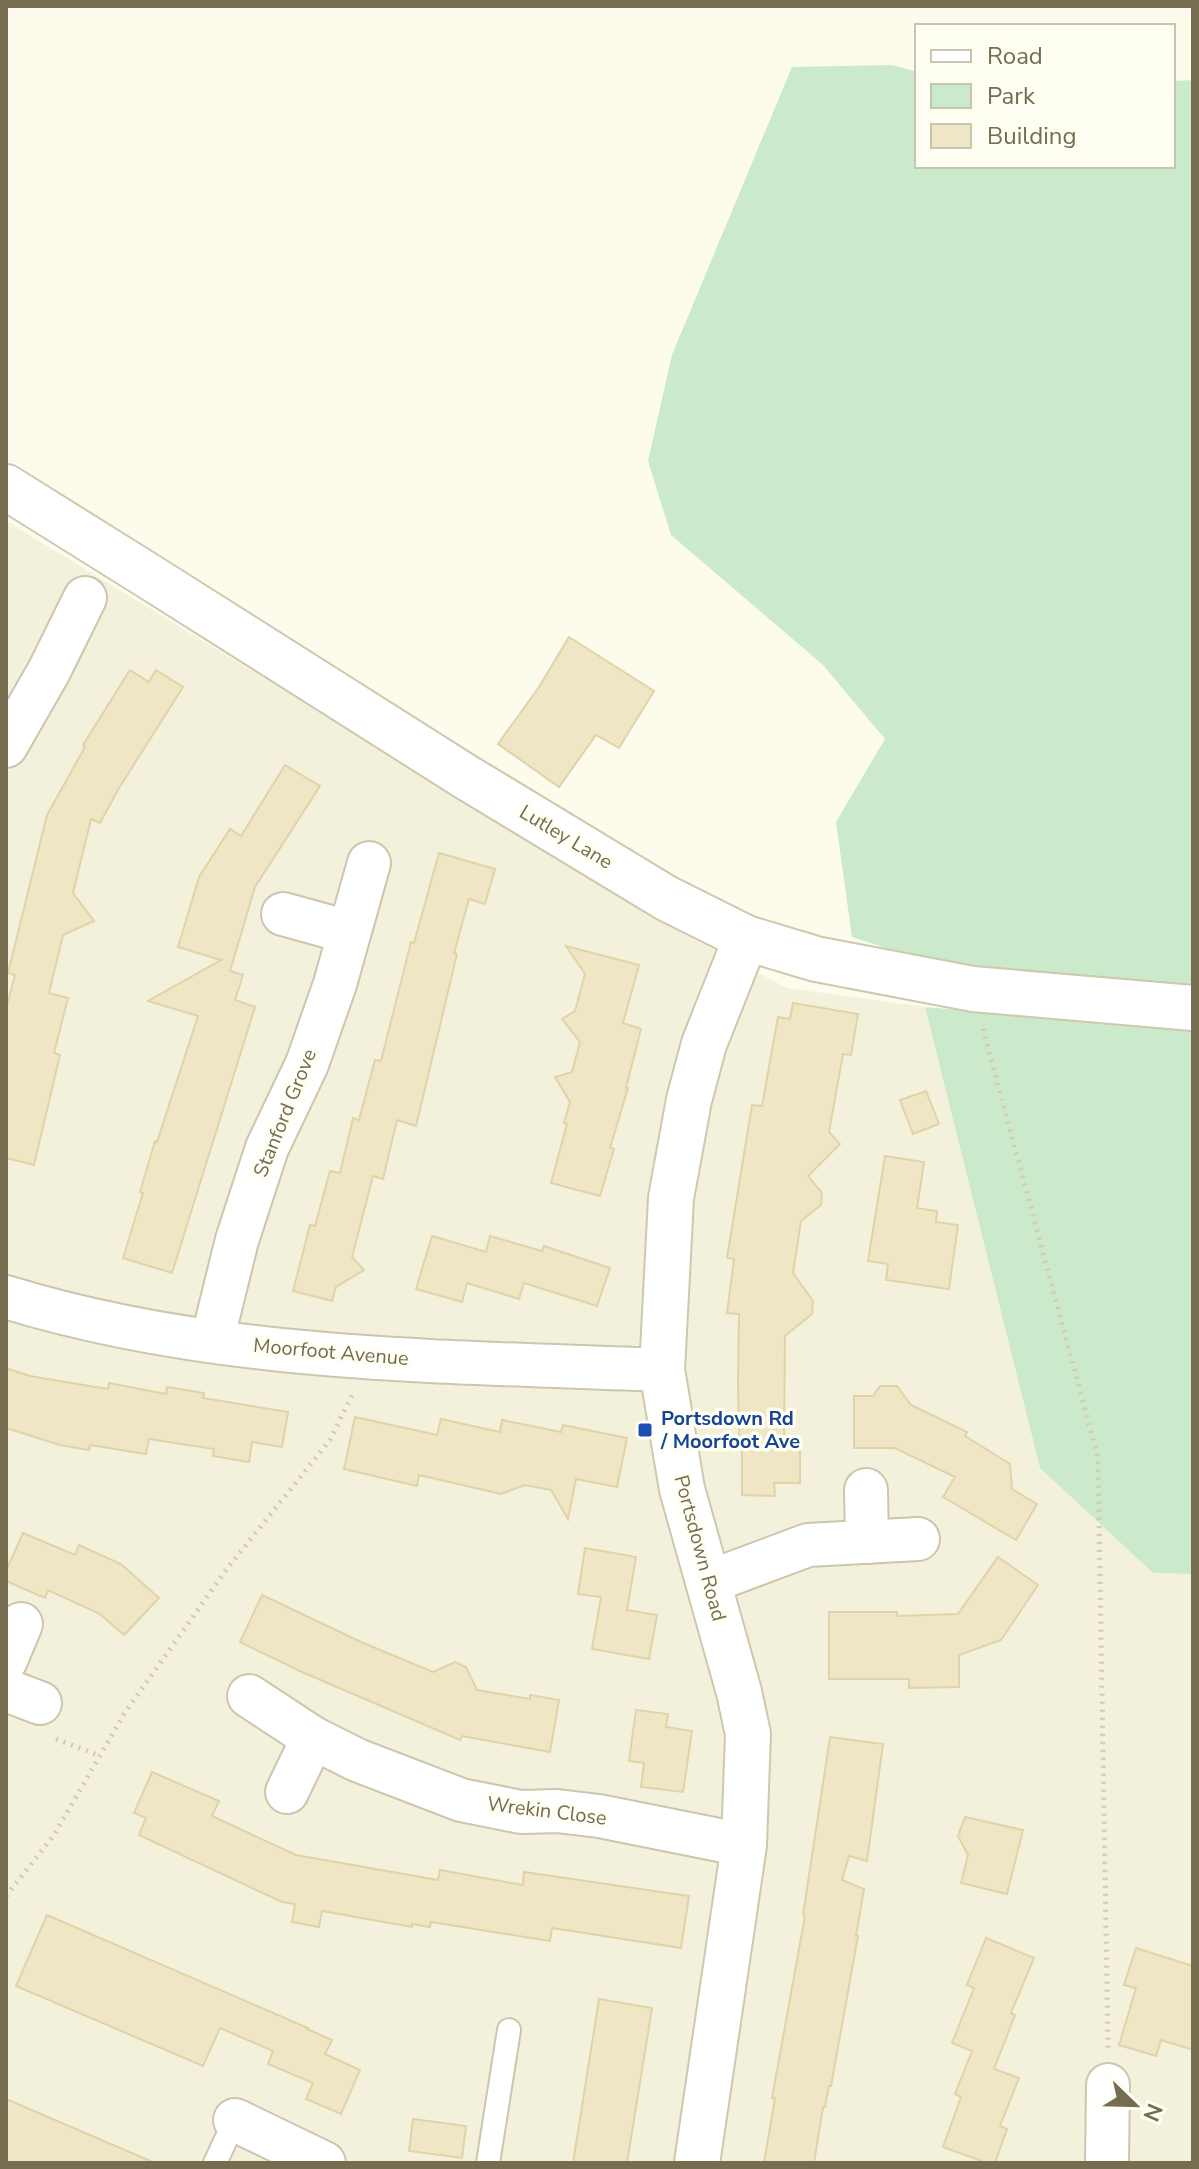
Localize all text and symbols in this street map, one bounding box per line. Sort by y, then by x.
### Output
legend [915,24,1175,168]
text: Road [987,40,1043,72]
text: Park [987,80,1036,112]
text: Building [987,120,1077,152]
street label: Lutley Lane [514,799,618,875]
street label: Stanford Grove [247,1045,323,1181]
street label: Moorfoot Avenue [252,1332,410,1372]
place label: Portsdown Rd / Moorfoot Ave [660,1405,800,1455]
marker: Portsdown Rd / Moorfoot Ave [636,1421,654,1439]
street label: Portsdown Road [668,1472,732,1624]
street label: Wrekin Close [486,1790,608,1832]
north arrow [1095,2065,1175,2145]
text: N [1135,2099,1170,2126]

